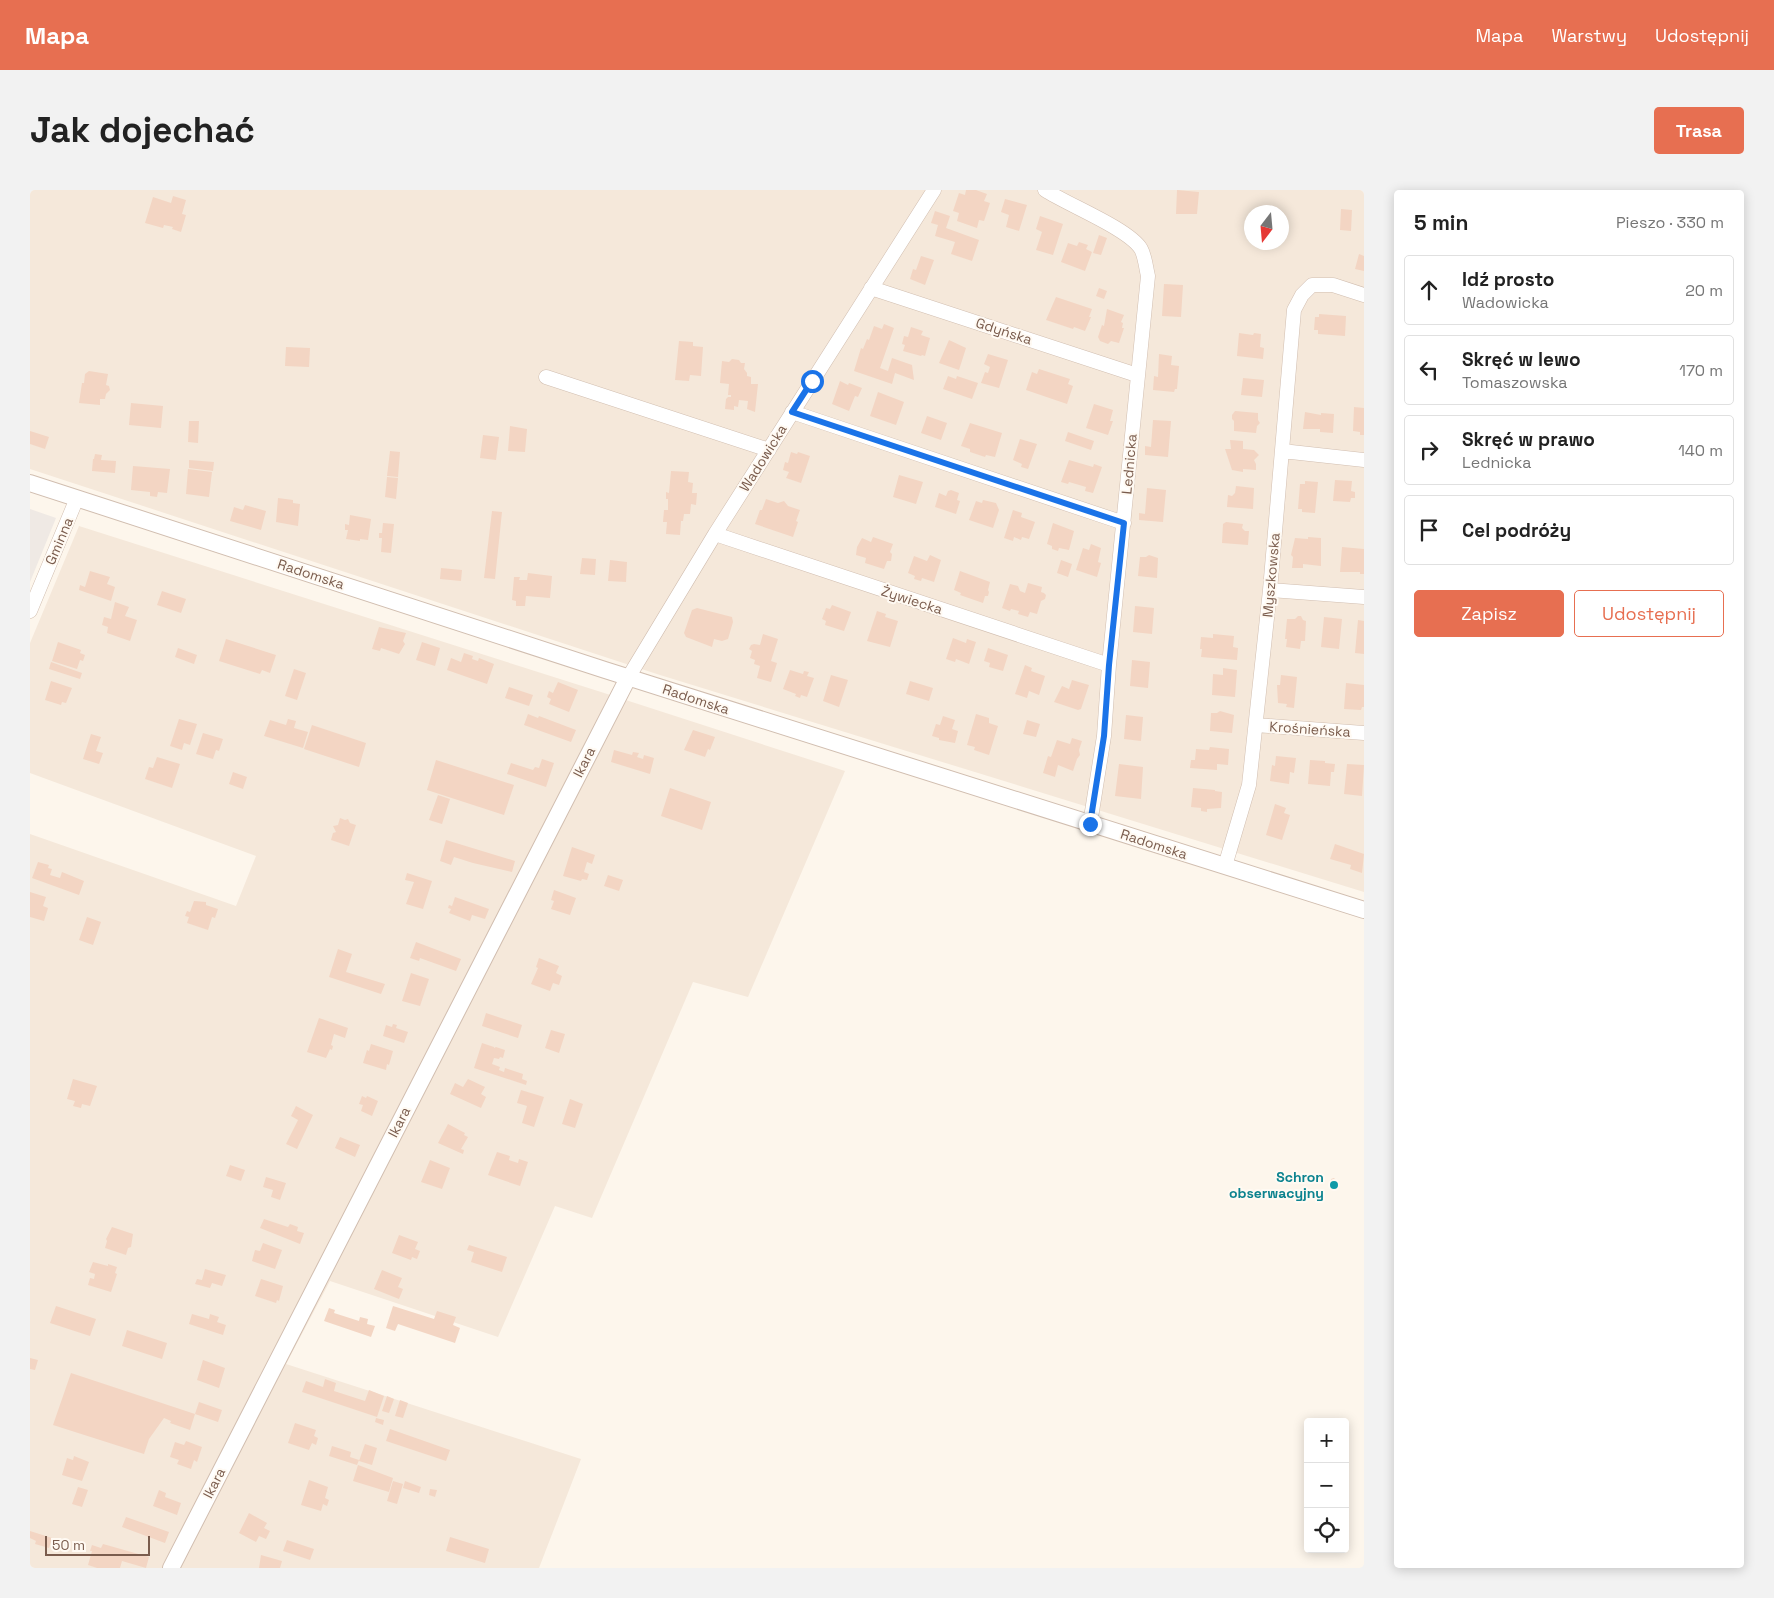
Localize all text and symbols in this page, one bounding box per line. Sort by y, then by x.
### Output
text: Mapa [25,20,89,51]
text: Mapa [1476,24,1523,47]
text: Warstwy [1551,24,1627,47]
text: Udostępnij [1655,24,1749,47]
button: Trasa [1654,107,1744,154]
text: Jak dojechać [30,108,255,152]
north arrow [1244,205,1289,250]
text: 5 min [1414,209,1468,236]
text: Pieszo · 330 m [1616,212,1724,233]
text: Idź prosto [1462,267,1554,292]
icon: ahead [1415,276,1443,304]
text: 20 m [1685,280,1723,301]
text: Wadowicka [1462,292,1549,313]
street label: Gdyńska [974,313,1034,349]
text: Skręć w lewo [1462,347,1581,372]
icon: left [1415,356,1443,384]
text: 170 m [1679,360,1723,381]
route start [801,370,824,393]
text: Tomaszowska [1462,372,1568,393]
street label: Wadowicka [735,421,791,495]
text: Skręć w prawo [1462,427,1595,452]
street label: Lednicka [1117,433,1141,495]
icon: right [1415,436,1443,464]
text: 140 m [1678,440,1723,461]
text: Lednicka [1462,452,1531,473]
street label: Gminna [41,514,77,568]
icon: arrive [1415,516,1443,544]
text: Cel podróży [1462,518,1571,543]
street label: Myszkowska [1258,532,1284,618]
street label: Radomska [275,555,347,593]
street label: Żywiecka [879,582,945,618]
button: Zapisz [1414,590,1564,637]
button: Udostępnij [1574,590,1724,637]
street label: Radomska [660,680,732,718]
street label: Krośnieńska [1269,717,1351,741]
street label: Ikara [569,744,599,780]
route end [1079,813,1102,836]
street label: Radomska [1118,825,1190,863]
street label: Ikara [384,1104,414,1140]
place label: Schron obserwacyjny [1229,1168,1324,1202]
marker: Schron obserwacyjny [1328,1179,1340,1191]
map controls [1304,1418,1349,1553]
button: + [1304,1418,1349,1463]
button: − [1304,1463,1349,1508]
street label: Ikara [199,1465,229,1501]
button: locate [1304,1508,1349,1553]
scale bar [45,1533,150,1556]
text: 50 m [52,1536,85,1554]

